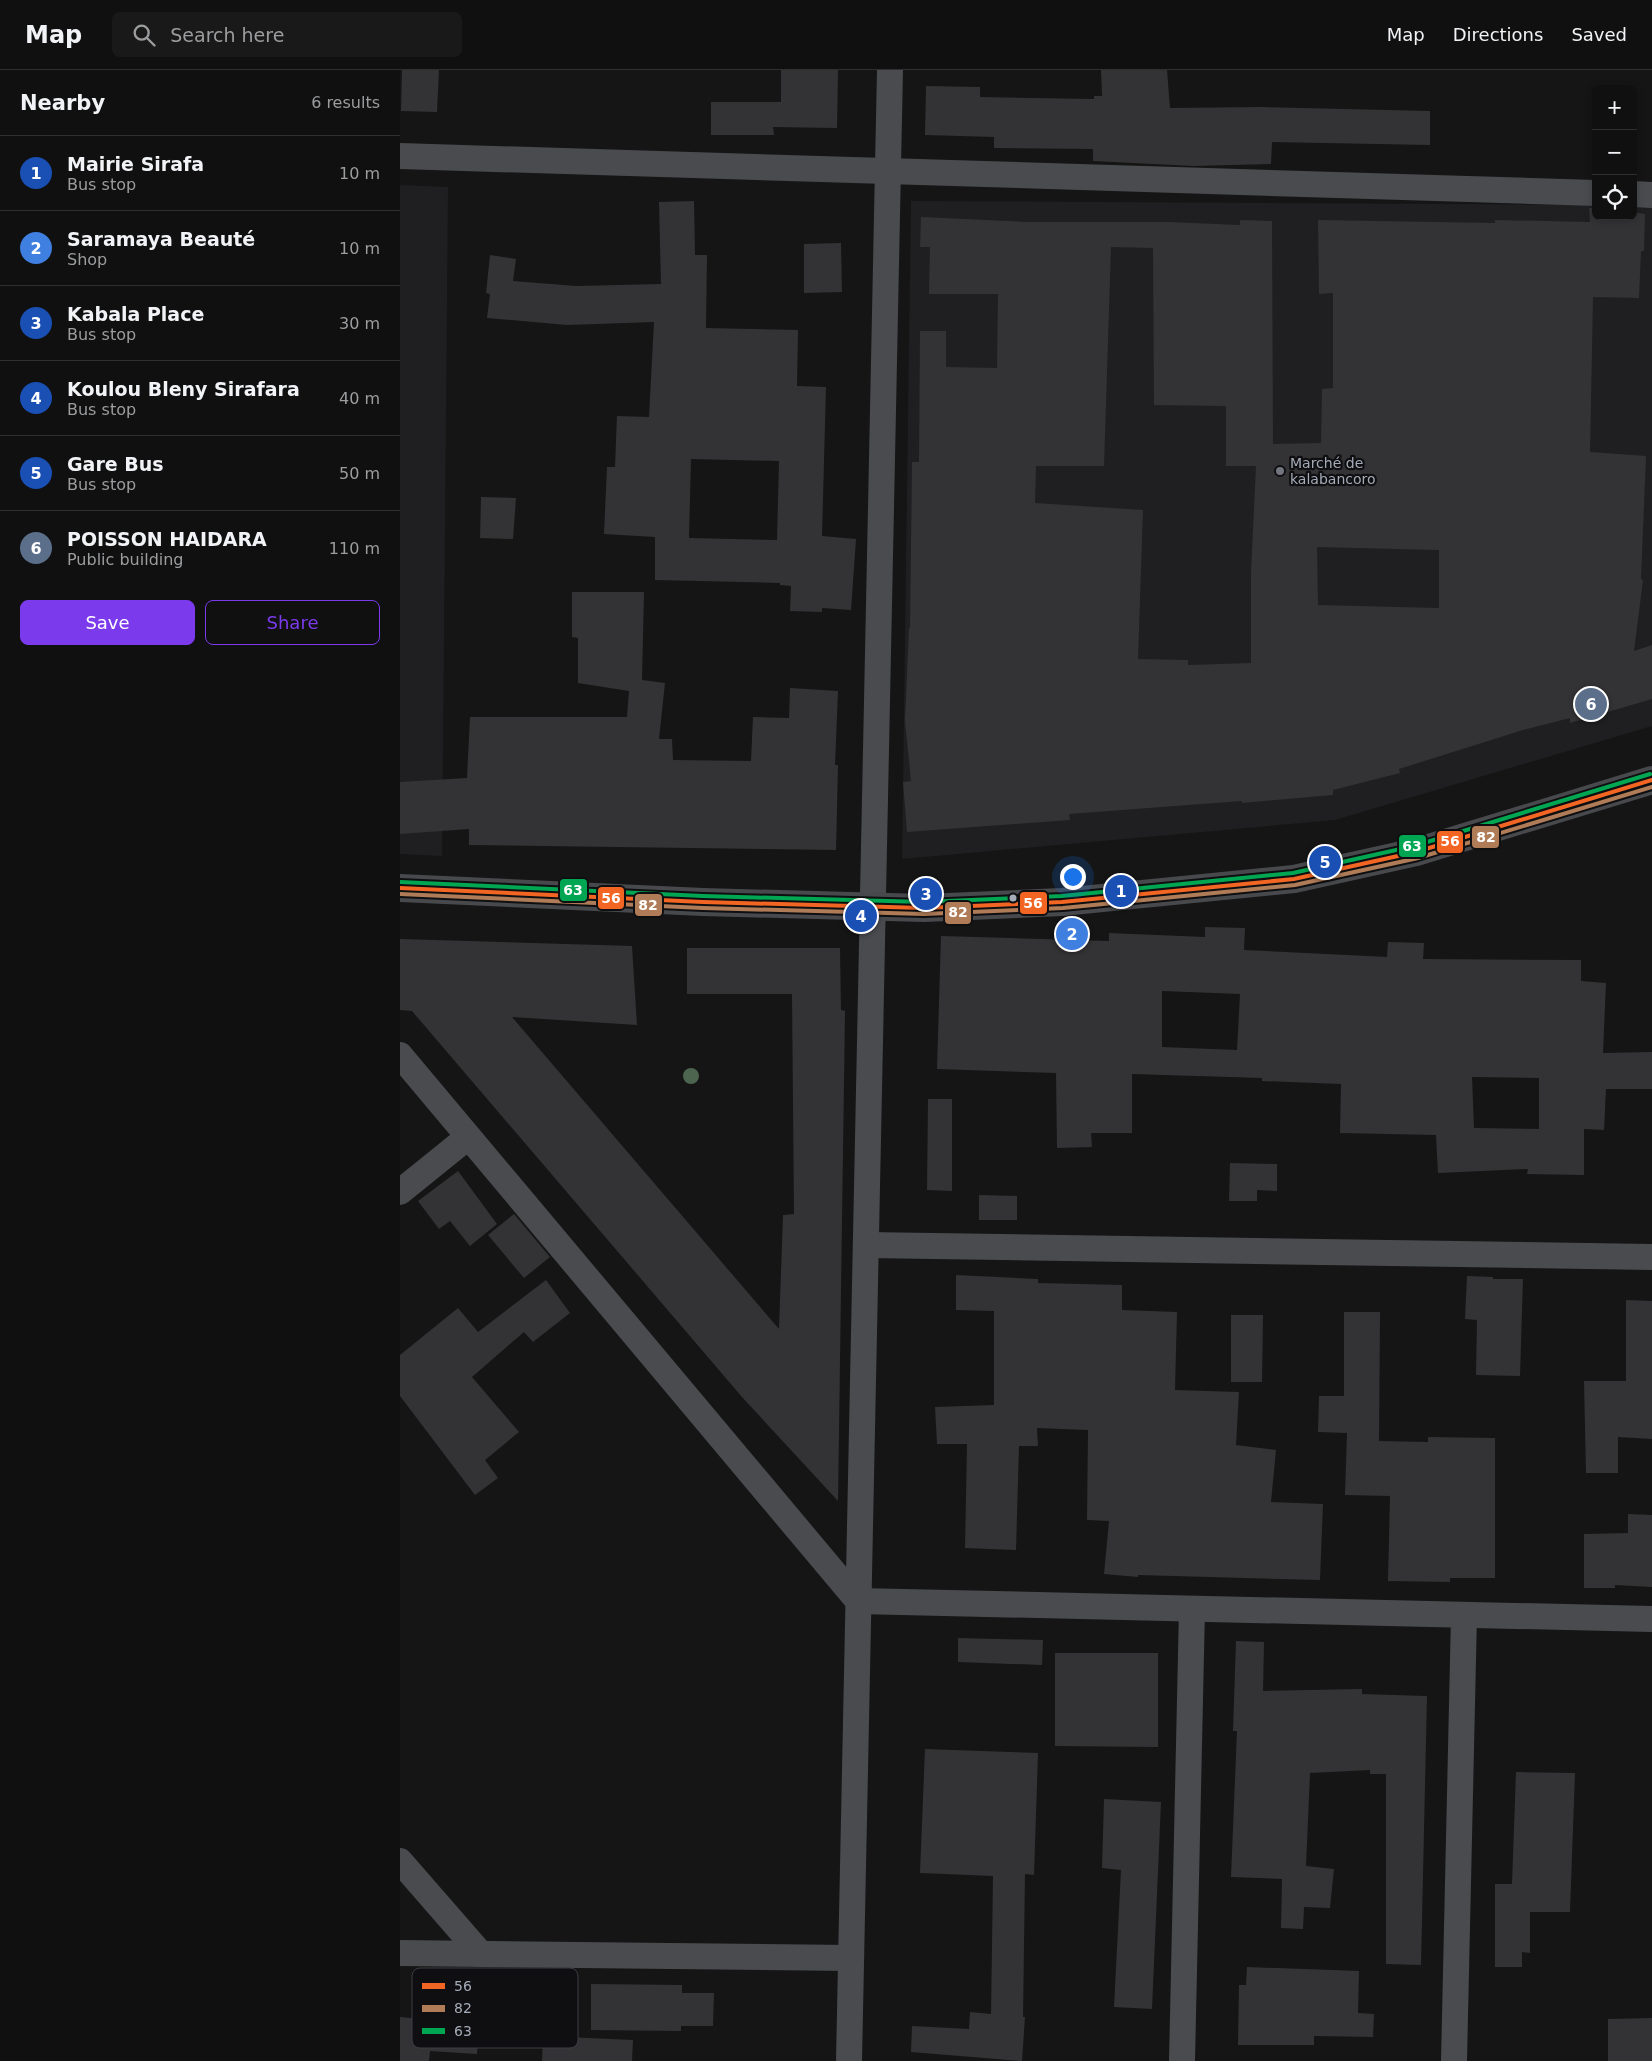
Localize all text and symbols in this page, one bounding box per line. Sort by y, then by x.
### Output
search box [112,12,462,57]
text: Map [25,21,82,49]
icon: search [130,21,158,49]
text: Search here [170,24,284,46]
text: Map [1387,24,1425,45]
text: Directions [1453,24,1543,45]
text: Saved [1571,24,1627,45]
map controls [1592,85,1637,220]
button: + [1592,85,1637,130]
text: Nearby [20,91,105,115]
text: 6 results [311,93,380,112]
button: − [1592,130,1637,175]
text: Mairie Sirafa [67,153,204,175]
text: 1 [30,164,42,183]
text: 10 m [339,164,380,183]
text: Bus stop [67,175,136,194]
button: locate [1592,175,1637,220]
text: Saramaya Beauté [67,228,255,250]
text: 2 [30,239,42,258]
text: 10 m [339,239,380,258]
text: Shop [67,250,107,269]
text: Kabala Place [67,303,204,325]
text: 3 [30,314,42,333]
text: 30 m [339,314,380,333]
text: Bus stop [67,325,136,344]
text: Koulou Bleny Sirafara [67,378,300,400]
text: 4 [30,389,42,408]
text: 40 m [339,389,380,408]
text: Bus stop [67,400,136,419]
text: Gare Bus [67,453,164,475]
place label: Marché de kalabancoro [1290,455,1376,487]
text: 5 [30,464,42,483]
text: 50 m [339,464,380,483]
marker: Marché de kalabancoro [1274,465,1286,477]
text: Bus stop [67,475,136,494]
text: POISSON HAIDARA [67,528,267,550]
text: 6 [30,539,42,558]
text: 110 m [329,539,380,558]
text: Public building [67,550,184,569]
button: Save [20,600,195,645]
button: Share [205,600,380,645]
pin: 6 [1575,685,1607,723]
line badge: 82 [1471,825,1500,849]
text: 82 [1476,829,1496,845]
line badge: 56 [1436,830,1464,854]
text: 56 [1440,833,1460,849]
line badge: 63 [1398,834,1427,858]
text: 63 [1402,838,1422,854]
pin: 5 [1309,843,1341,881]
your location [1060,864,1086,890]
pin: 1 [1105,872,1137,910]
pin: 3 [910,875,942,913]
line badge: 63 [559,878,588,902]
text: 63 [563,882,583,898]
line badge: 56 [597,886,625,910]
text: 56 [601,890,621,906]
line badge: 56 [1019,891,1048,915]
line badge: 82 [634,893,663,917]
unlabelled marker [1008,893,1018,903]
text: 56 [1023,895,1043,911]
text: 82 [638,897,658,913]
pin: 4 [845,897,877,935]
line badge: 82 [944,901,972,925]
text: 82 [948,904,968,920]
pin: 2 [1056,915,1088,953]
legend [412,1968,578,2048]
text: 56 [454,1978,472,1994]
text: 82 [454,2000,472,2016]
text: 63 [454,2023,472,2039]

